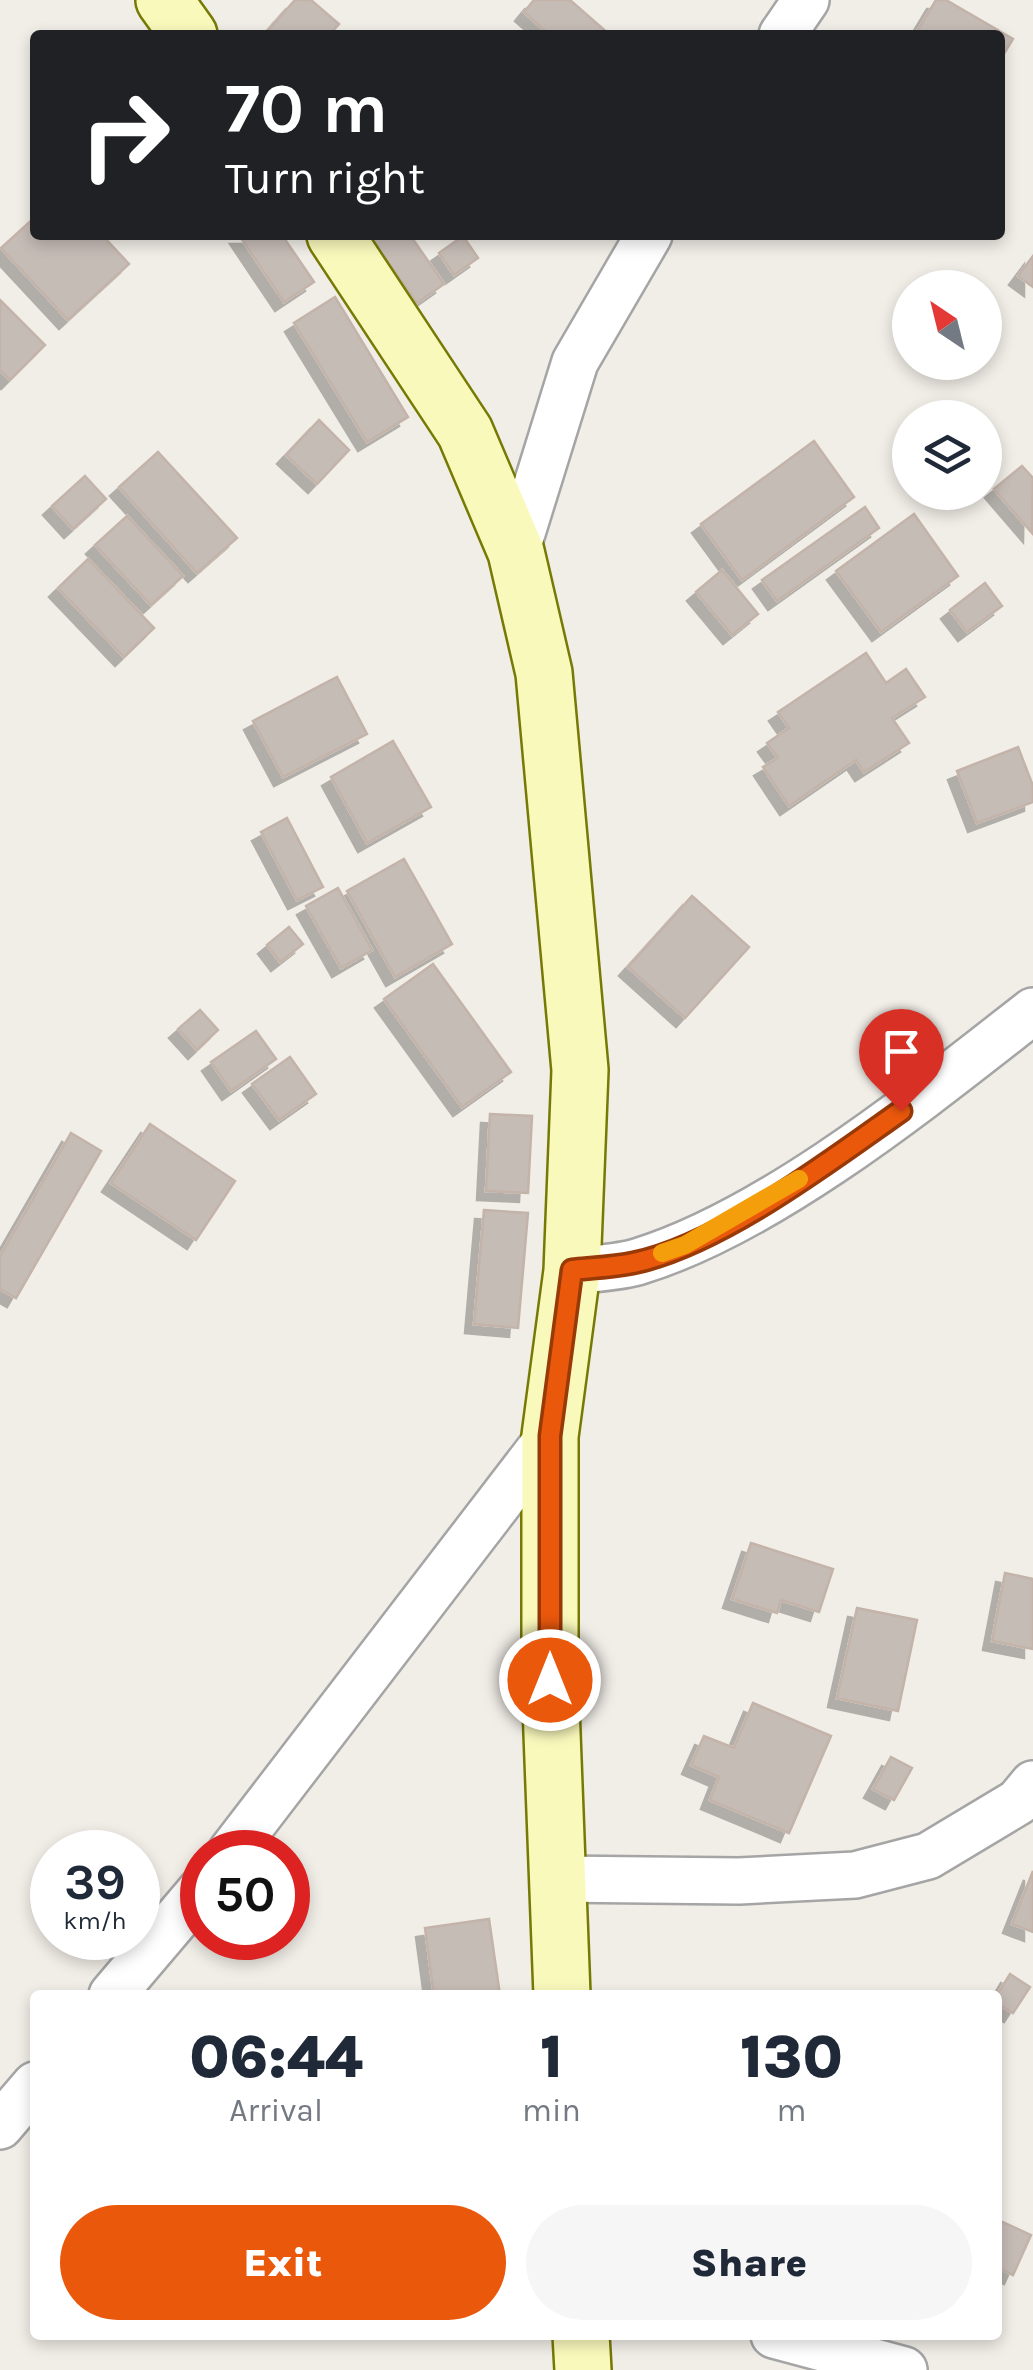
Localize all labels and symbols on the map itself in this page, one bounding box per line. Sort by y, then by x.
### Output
north arrow [892,270,1002,380]
pin [859,1009,944,1112]
position arrow [498,1628,602,1732]
speed limit sign: 50 [180,1830,310,1960]

